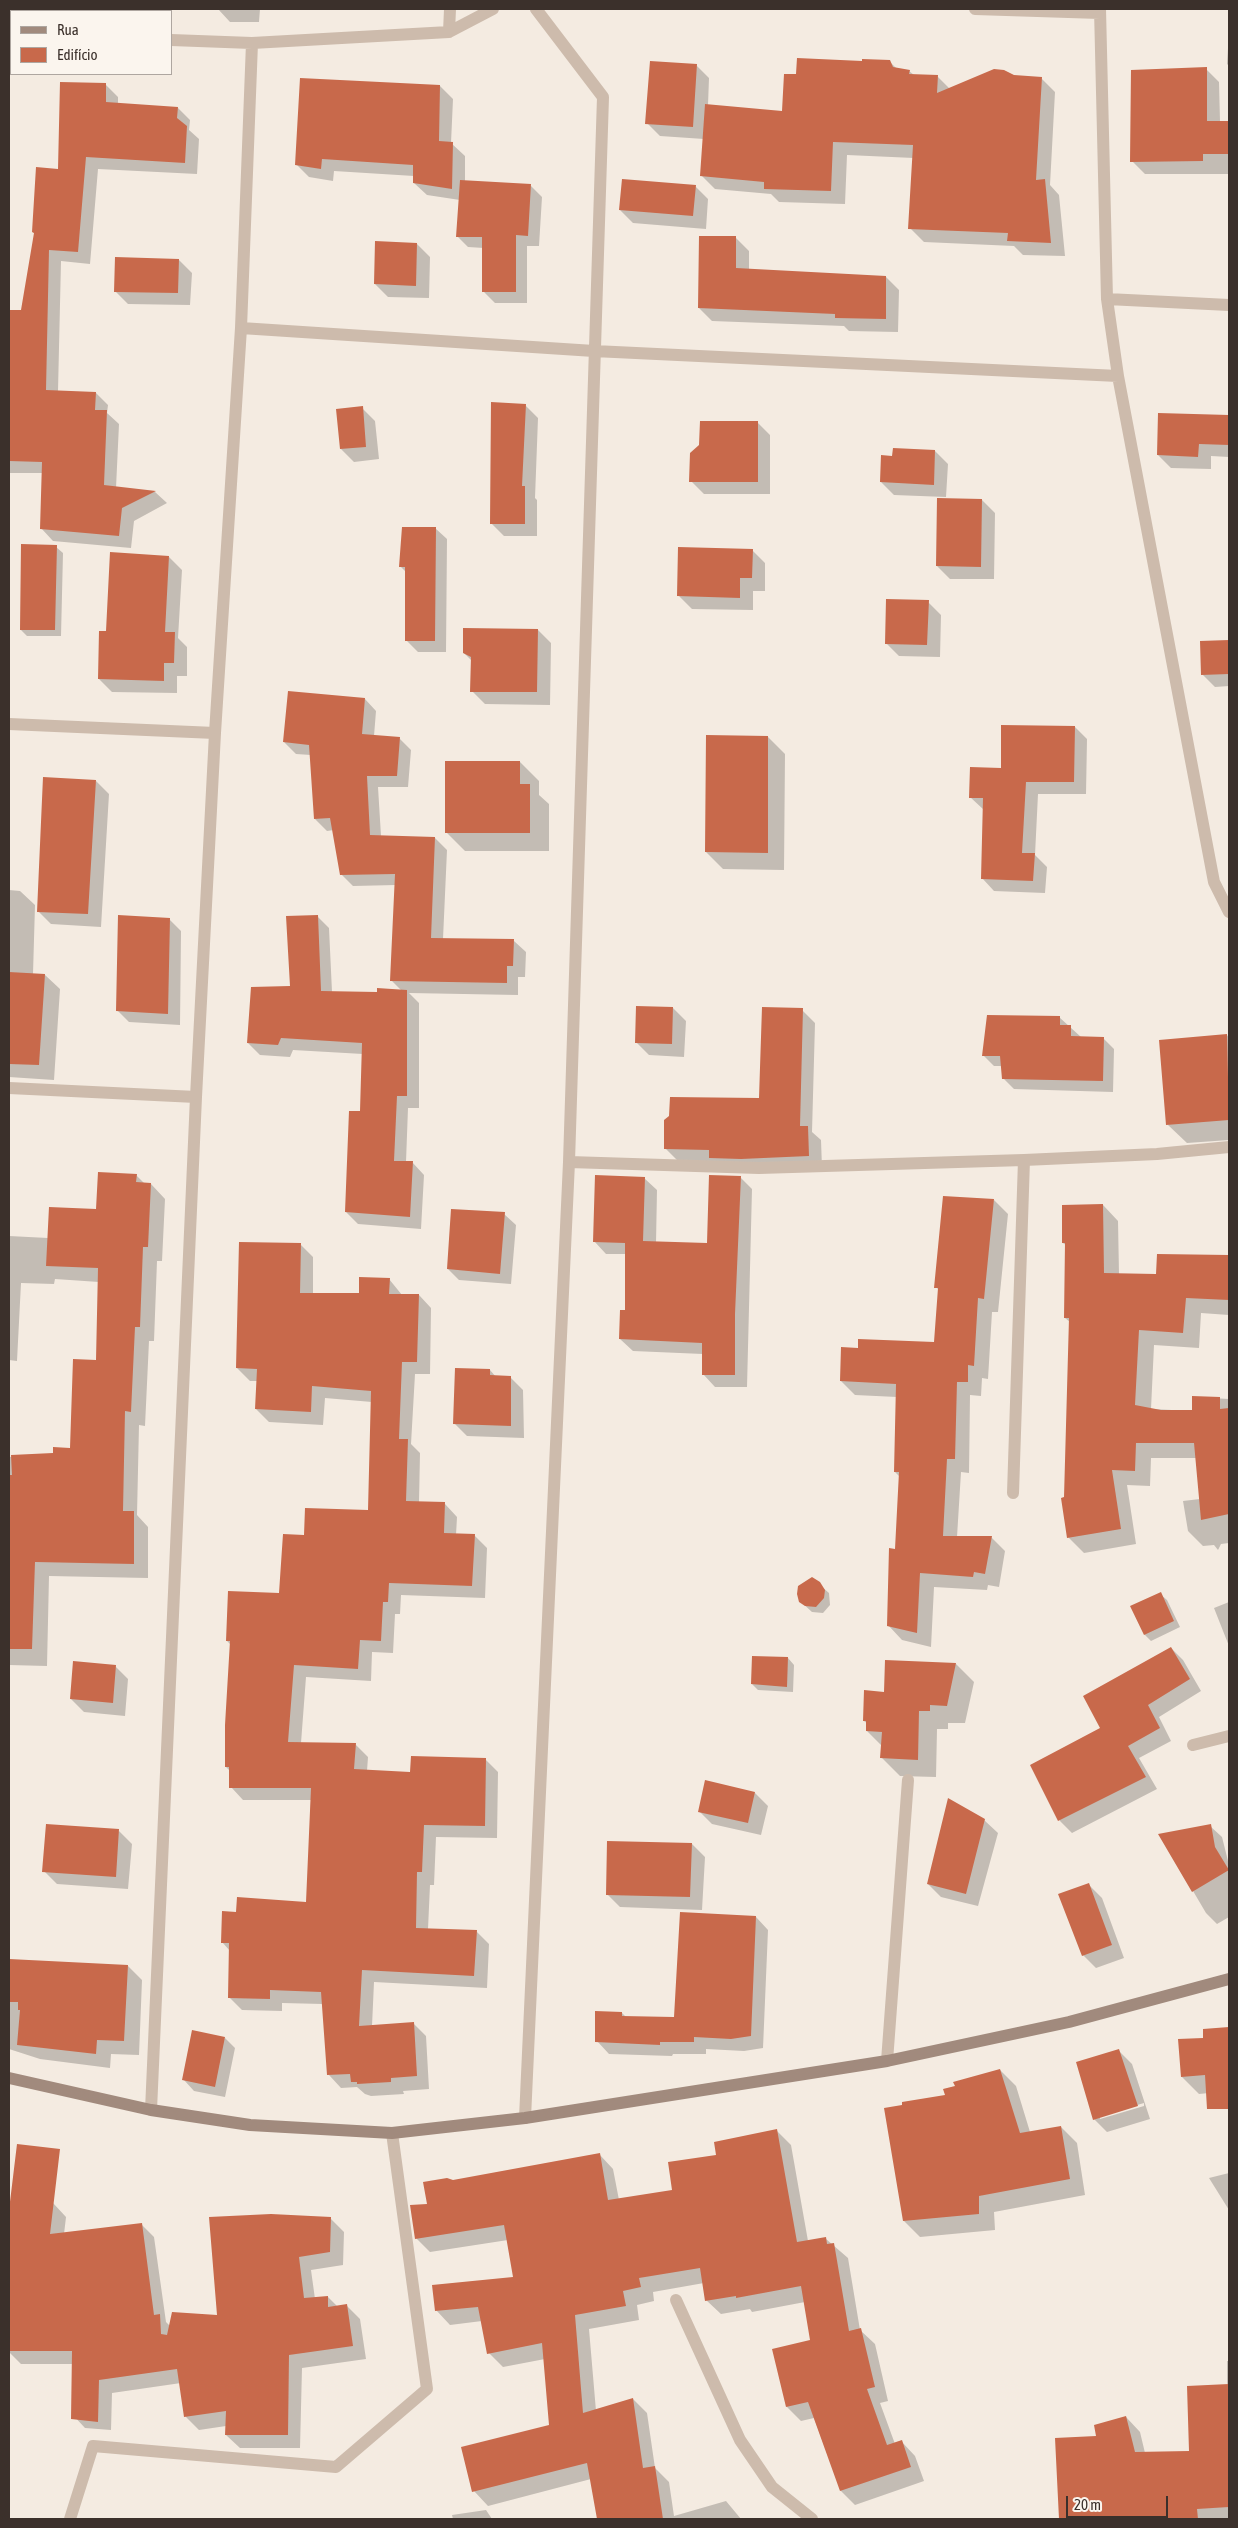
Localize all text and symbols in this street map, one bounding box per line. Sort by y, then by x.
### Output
legend [10,10,172,75]
text: Rua [57,21,79,38]
text: Edifício [57,46,98,63]
scale bar [1068,2486,1170,2518]
text: 20 m [1074,2496,1101,2513]

